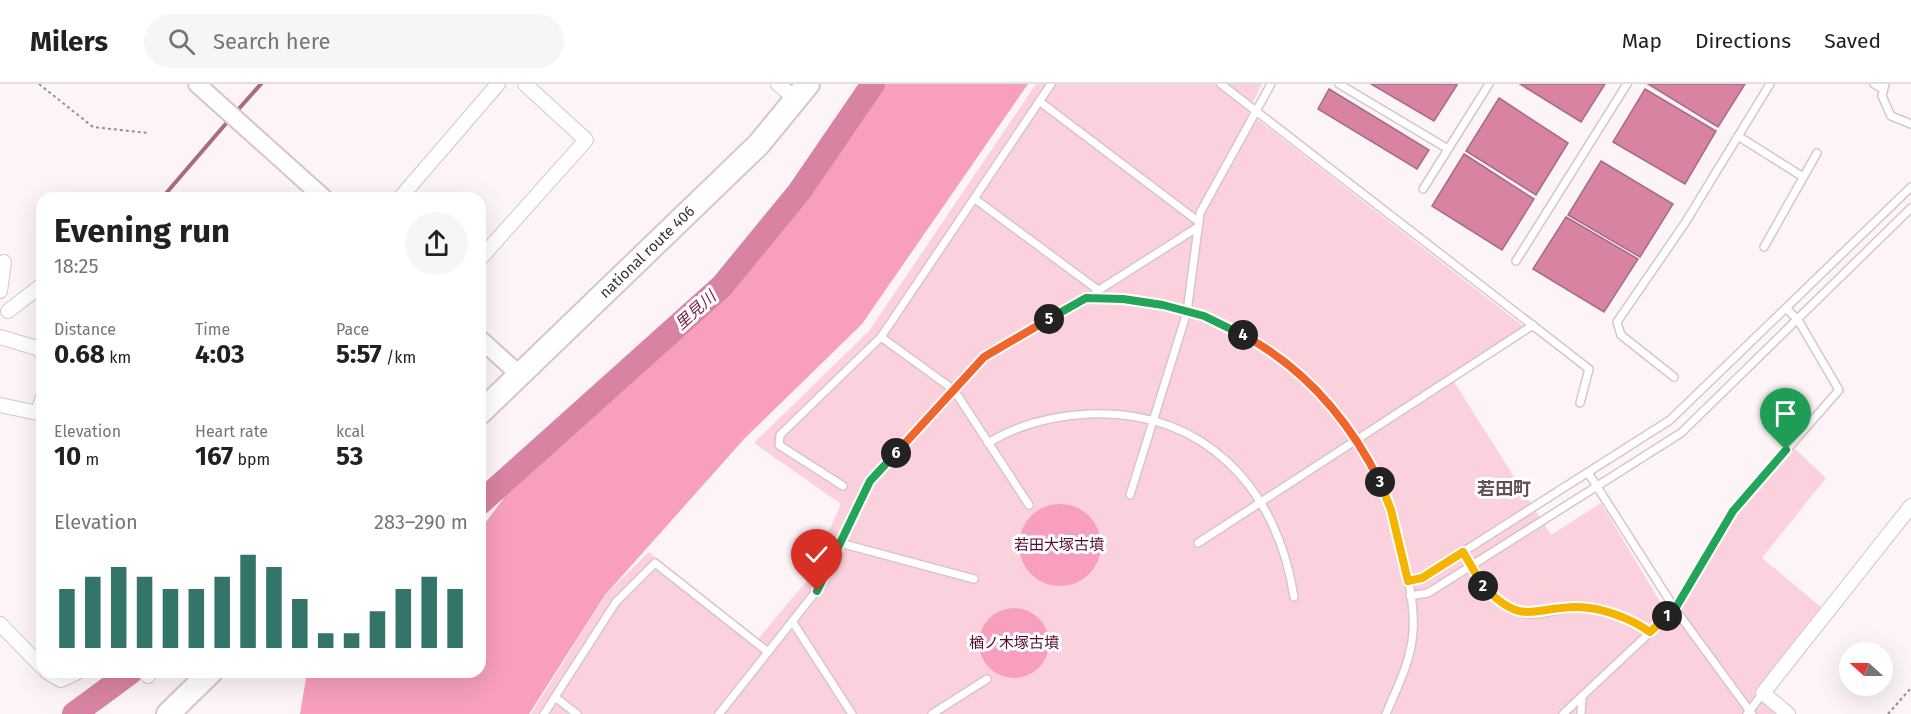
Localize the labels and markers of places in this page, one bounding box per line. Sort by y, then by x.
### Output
pin: 5 [1034,304,1064,334]
pin: 4 [1228,320,1258,350]
pin [1760,388,1811,450]
pin: 6 [881,438,911,468]
pin: 3 [1365,467,1395,497]
pin [791,529,842,591]
pin: 2 [1468,571,1498,601]
pin: 1 [1652,601,1682,631]

